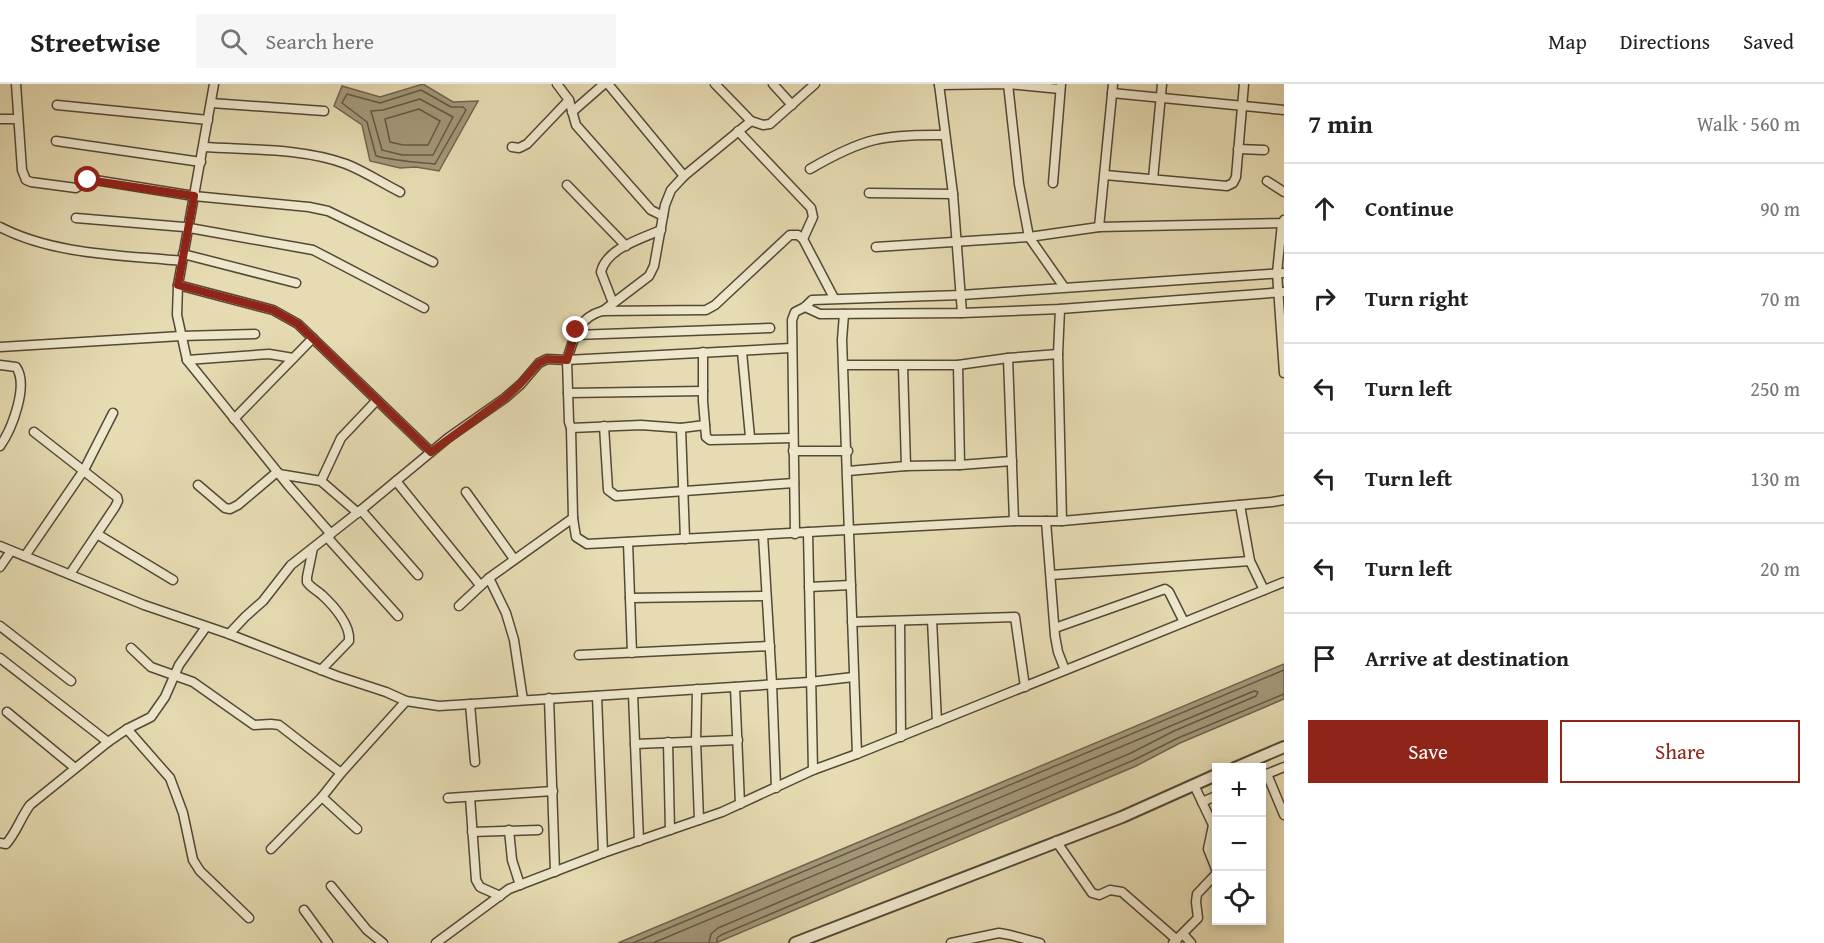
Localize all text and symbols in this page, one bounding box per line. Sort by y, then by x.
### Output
search box [196,14,616,68]
text: Streetwise [30,21,160,62]
icon: search [217,25,250,58]
text: Search here [265,25,374,57]
text: Map [1548,26,1587,57]
text: Directions [1620,26,1710,57]
text: Saved [1743,26,1794,57]
text: 7 min [1308,104,1373,143]
text: Walk · 560 m [1697,109,1800,138]
route start [74,166,100,192]
icon: ahead [1308,192,1341,225]
text: Continue [1365,192,1454,224]
text: 90 m [1760,194,1800,223]
icon: right [1308,282,1341,315]
text: Turn right [1365,282,1468,314]
text: 70 m [1760,284,1800,313]
route end [562,316,588,342]
icon: left [1308,372,1341,405]
text: Turn left [1365,372,1452,404]
text: 250 m [1750,374,1800,403]
icon: left [1308,462,1341,495]
text: Turn left [1365,462,1452,494]
text: 130 m [1750,464,1800,493]
icon: left [1308,552,1341,585]
text: Turn left [1365,552,1452,584]
text: 20 m [1760,554,1800,583]
icon: arrive [1308,642,1341,675]
text: Arrive at destination [1365,642,1569,674]
button: Save [1308,720,1548,783]
button: Share [1560,720,1800,783]
map controls [1212,763,1266,925]
button: + [1212,763,1266,817]
button: − [1212,817,1266,871]
button: locate [1212,871,1266,925]

